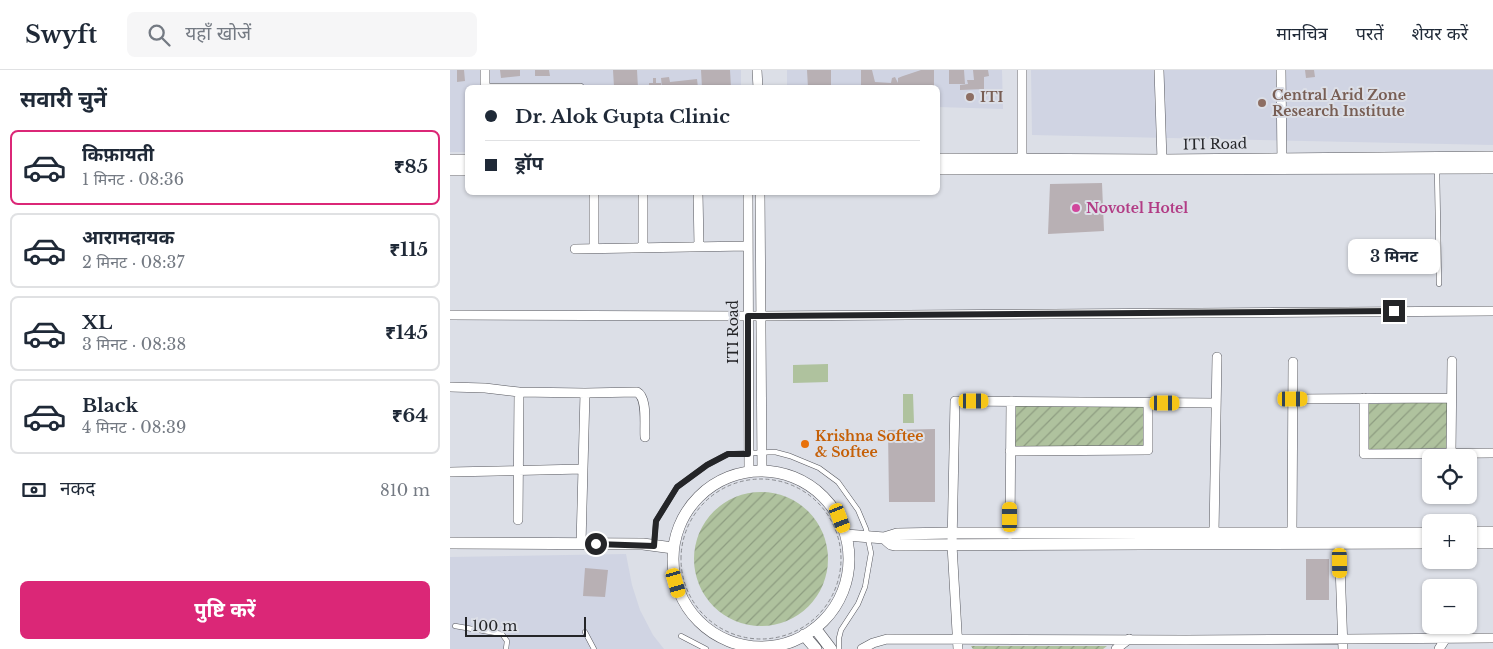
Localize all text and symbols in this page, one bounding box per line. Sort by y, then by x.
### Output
search box [127,12,477,57]
text: Swyft [25,20,97,49]
icon: search [145,21,173,49]
text: यहाँ खोजें [185,22,251,45]
text: मानचित्र [1276,23,1328,45]
text: परतें [1356,23,1384,45]
text: शेयर करें [1412,23,1468,45]
text: सवारी चुनें [20,86,107,113]
place label: Central Arid Zone Research Institute [1272,86,1406,120]
place label: ITI [980,88,1004,106]
marker: ITI [964,91,976,103]
marker: Central Arid Zone Research Institute [1256,97,1268,109]
text: Dr. Alok Gupta Clinic [515,105,730,128]
street label: ITI Road [1183,134,1248,154]
text: किफ़ायती [82,143,154,166]
icon: car [22,145,67,190]
text: ड्रॉप [515,152,543,175]
text: ₹85 [394,155,428,178]
text: 1 मिनट · 08:36 [82,169,184,189]
place label: Novotel Hotel [1086,199,1188,217]
marker: Novotel Hotel [1070,202,1082,214]
text: आरामदायक [82,226,174,249]
icon: car [22,228,67,273]
text: ₹115 [389,238,428,261]
callout: 3 मिनट [1348,238,1440,274]
text: 3 मिनट [1370,246,1418,266]
text: 2 मिनट · 08:37 [82,252,184,272]
street label: ITI Road [724,299,742,364]
route end [1383,300,1405,322]
icon: car [22,311,67,356]
text: XL [82,311,112,334]
text: ₹145 [385,321,428,344]
text: 3 मिनट · 08:38 [82,334,186,354]
car [1278,392,1308,407]
icon: car [22,394,67,439]
text: Black [82,394,138,417]
car [959,394,989,409]
car [1150,396,1180,411]
text: ₹64 [392,404,428,427]
text: 4 मिनट · 08:39 [82,417,186,437]
place label: Krishna Softee & Softee [815,427,923,461]
marker: Krishna Softee & Softee [799,438,811,450]
map controls [1422,449,1477,634]
button: locate [1422,449,1477,504]
icon: cash [20,476,48,504]
text: नकद [60,477,95,500]
text: 810 m [380,480,430,500]
car [827,501,852,535]
car [1002,502,1017,532]
button: + [1422,514,1477,569]
route start [585,533,607,555]
car [1332,548,1347,578]
car [664,567,687,599]
button: − [1422,579,1477,634]
button: पुष्टि करें [20,581,430,639]
scale bar [465,614,586,637]
text: 100 m [472,617,517,635]

